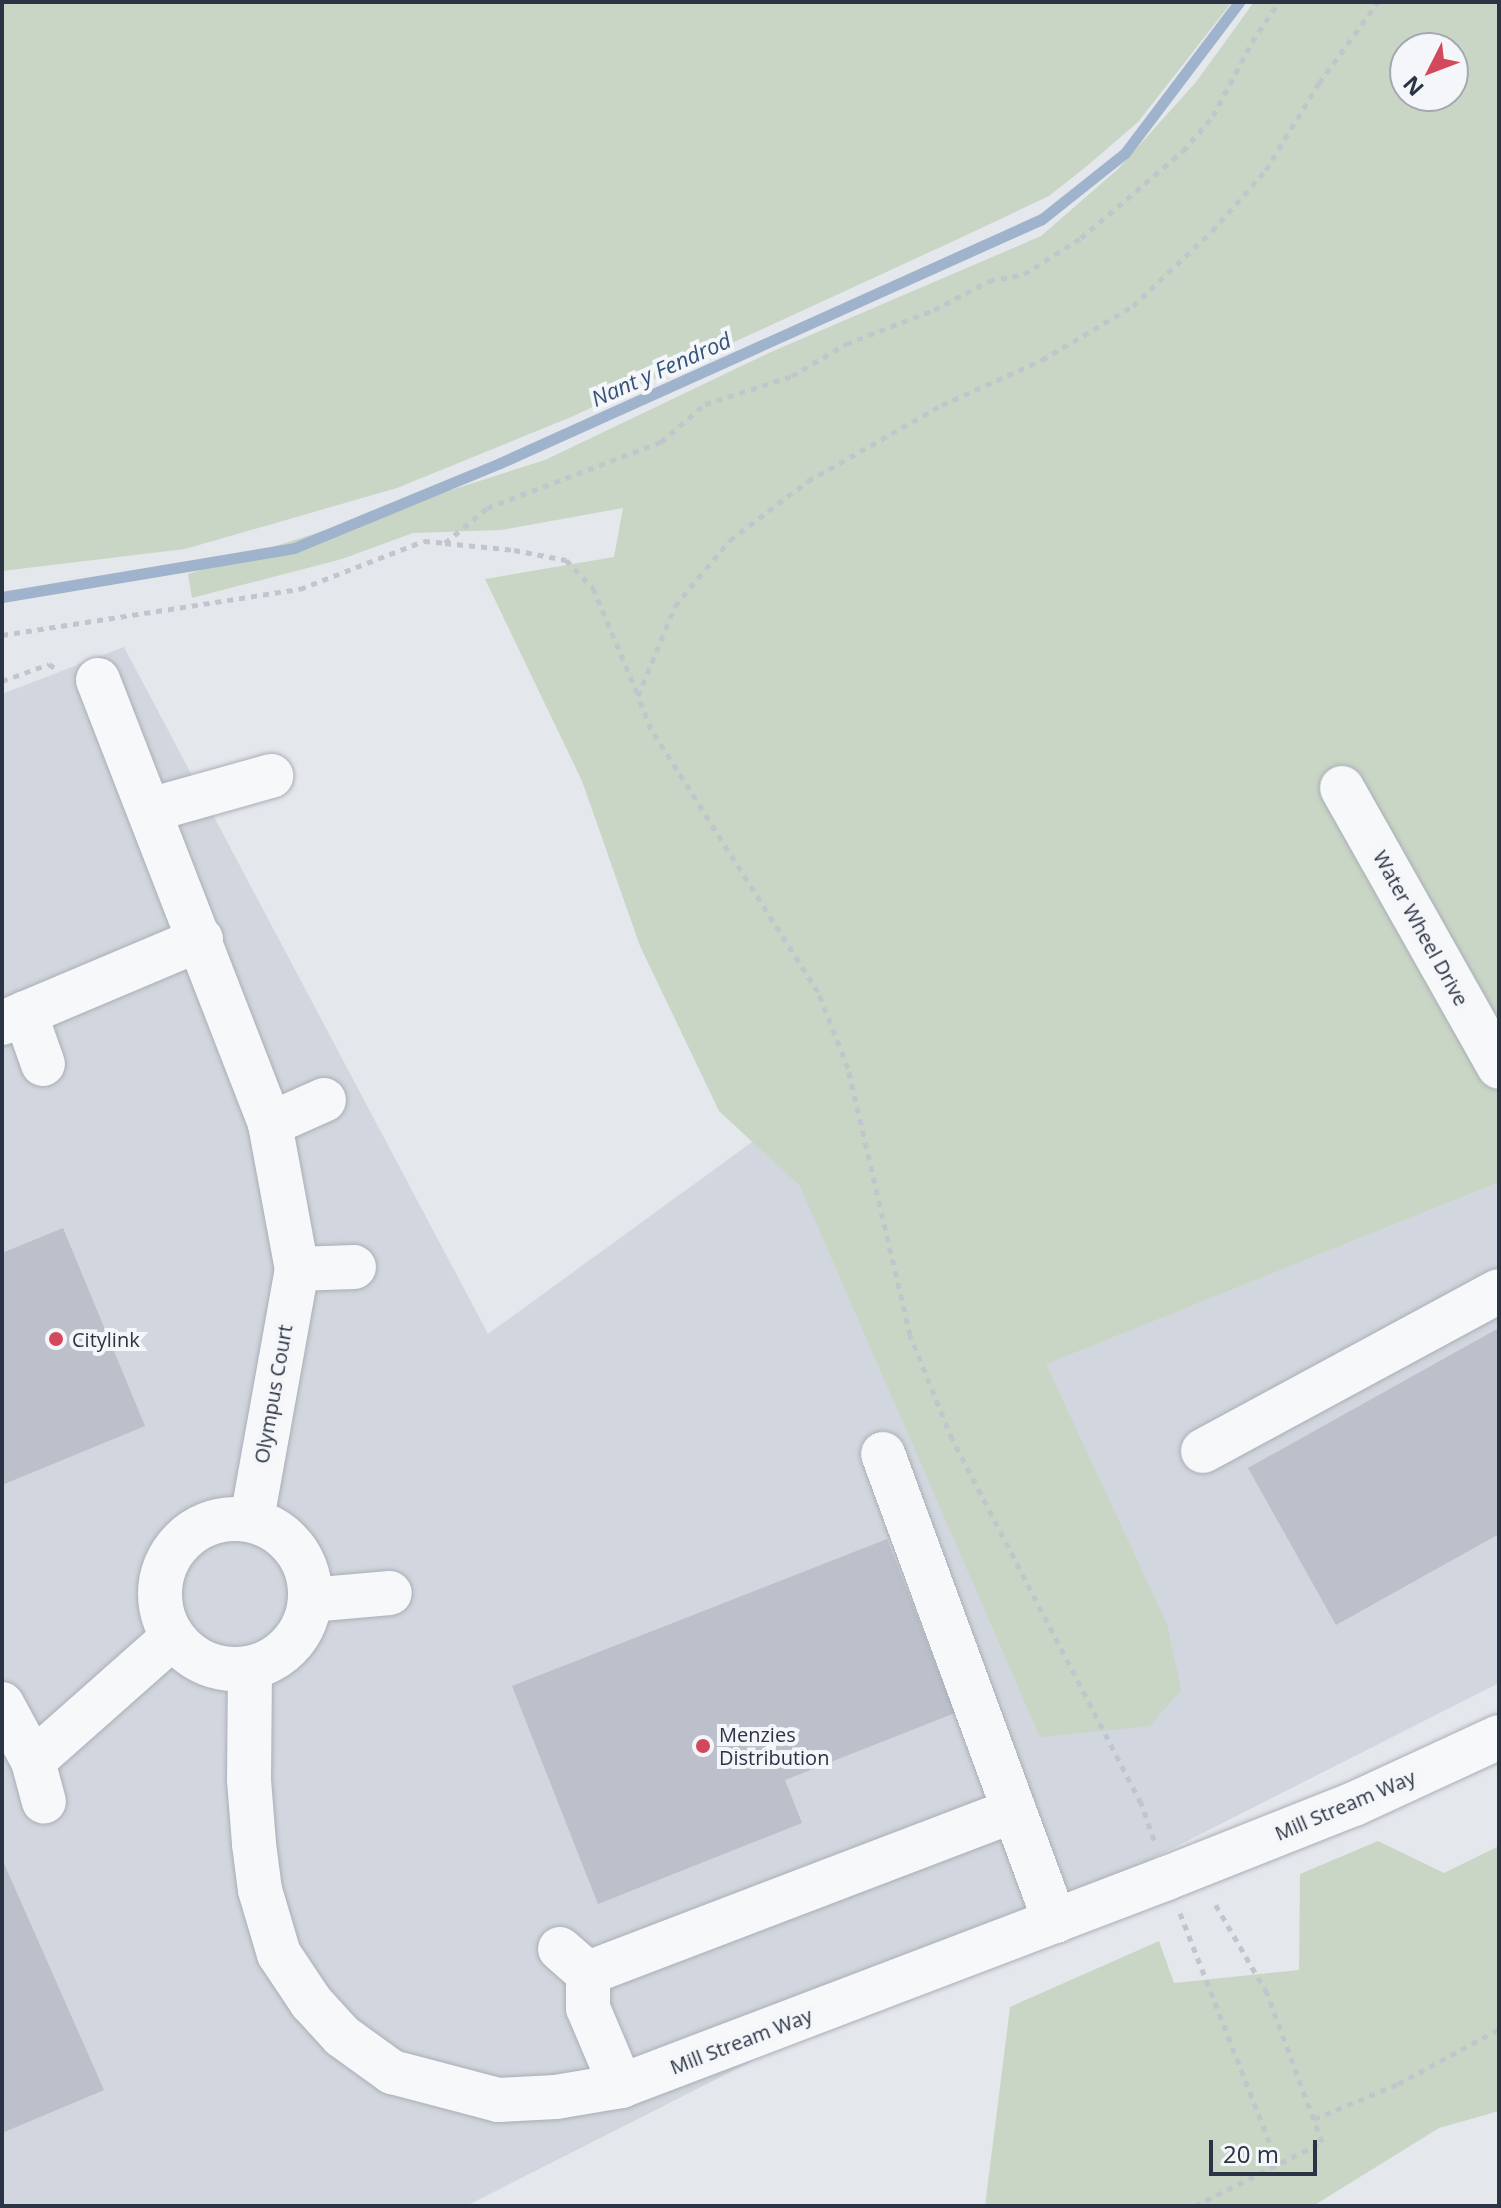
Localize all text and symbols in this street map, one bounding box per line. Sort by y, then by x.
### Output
north arrow [1389,32,1469,112]
text: N [1396,70,1430,103]
water label: Nant y Fendrod [587,326,735,412]
street label: Water Wheel Drive [1368,846,1474,1010]
street label: Olympus Court [249,1323,297,1465]
place label: Citylink [72,1327,140,1351]
marker: Citylink [47,1330,65,1348]
place label: Menzies Distribution [719,1722,829,1769]
marker: Menzies Distribution [694,1737,712,1755]
street label: Mill Stream Way [1271,1765,1419,1845]
street label: Mill Stream Way [667,2003,815,2079]
scale bar [1213,2124,1321,2174]
text: 20 m [1223,2137,1279,2170]

